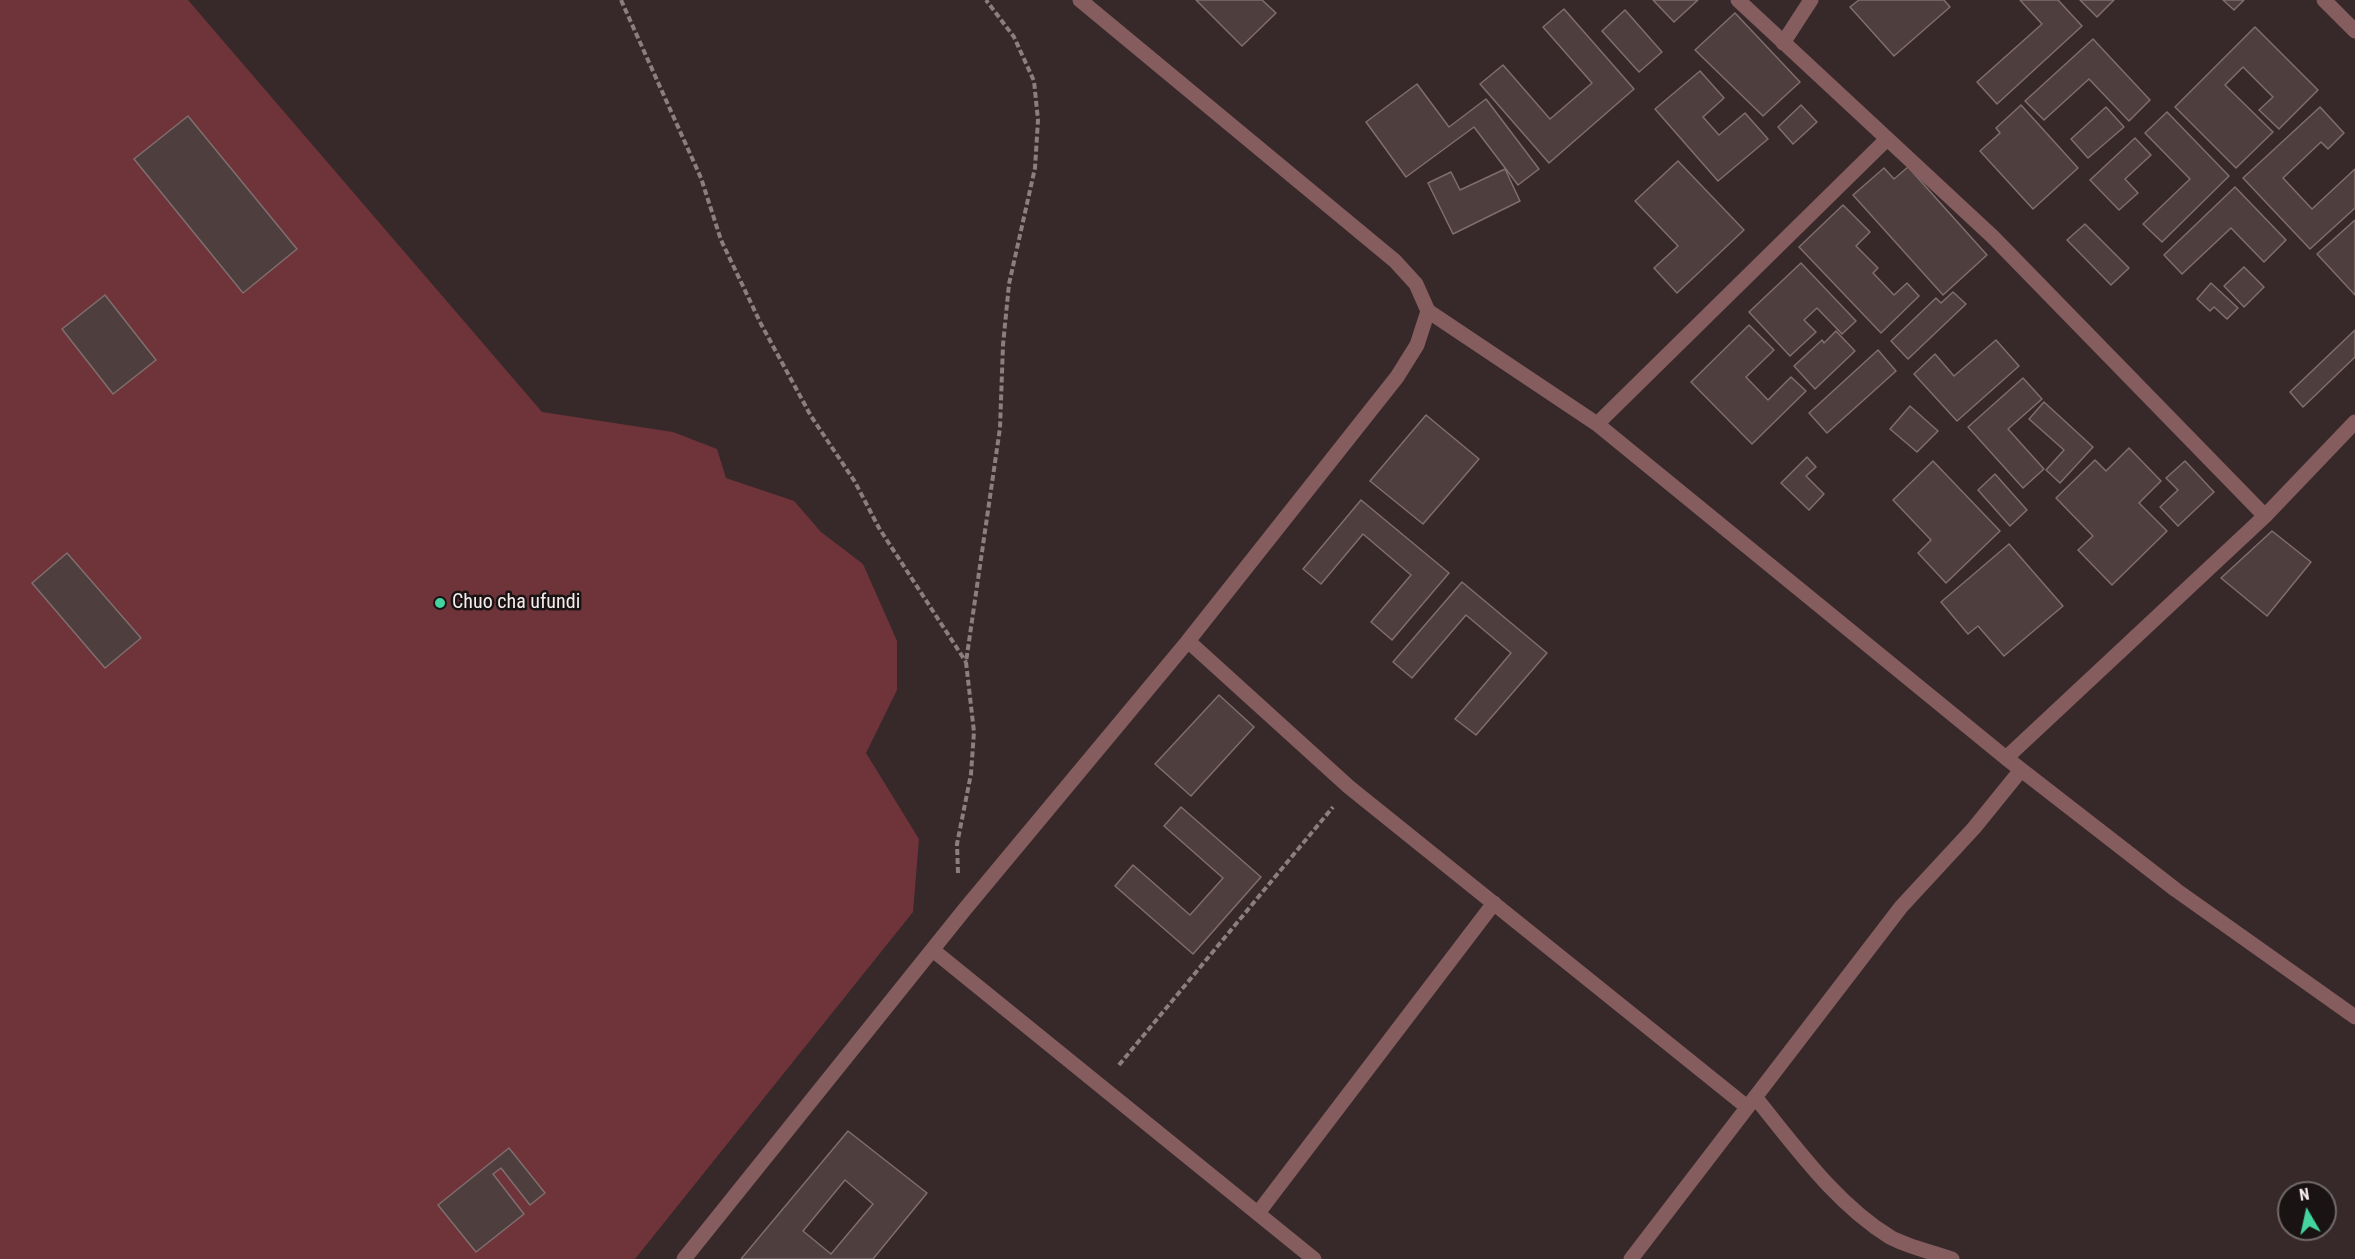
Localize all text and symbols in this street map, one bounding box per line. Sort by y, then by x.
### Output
place label: Chuo cha ufundi [452,591,580,615]
marker: Chuo cha ufundi [433,596,447,610]
north arrow [2277,1181,2337,1241]
text: N [2298,1185,2311,1205]

